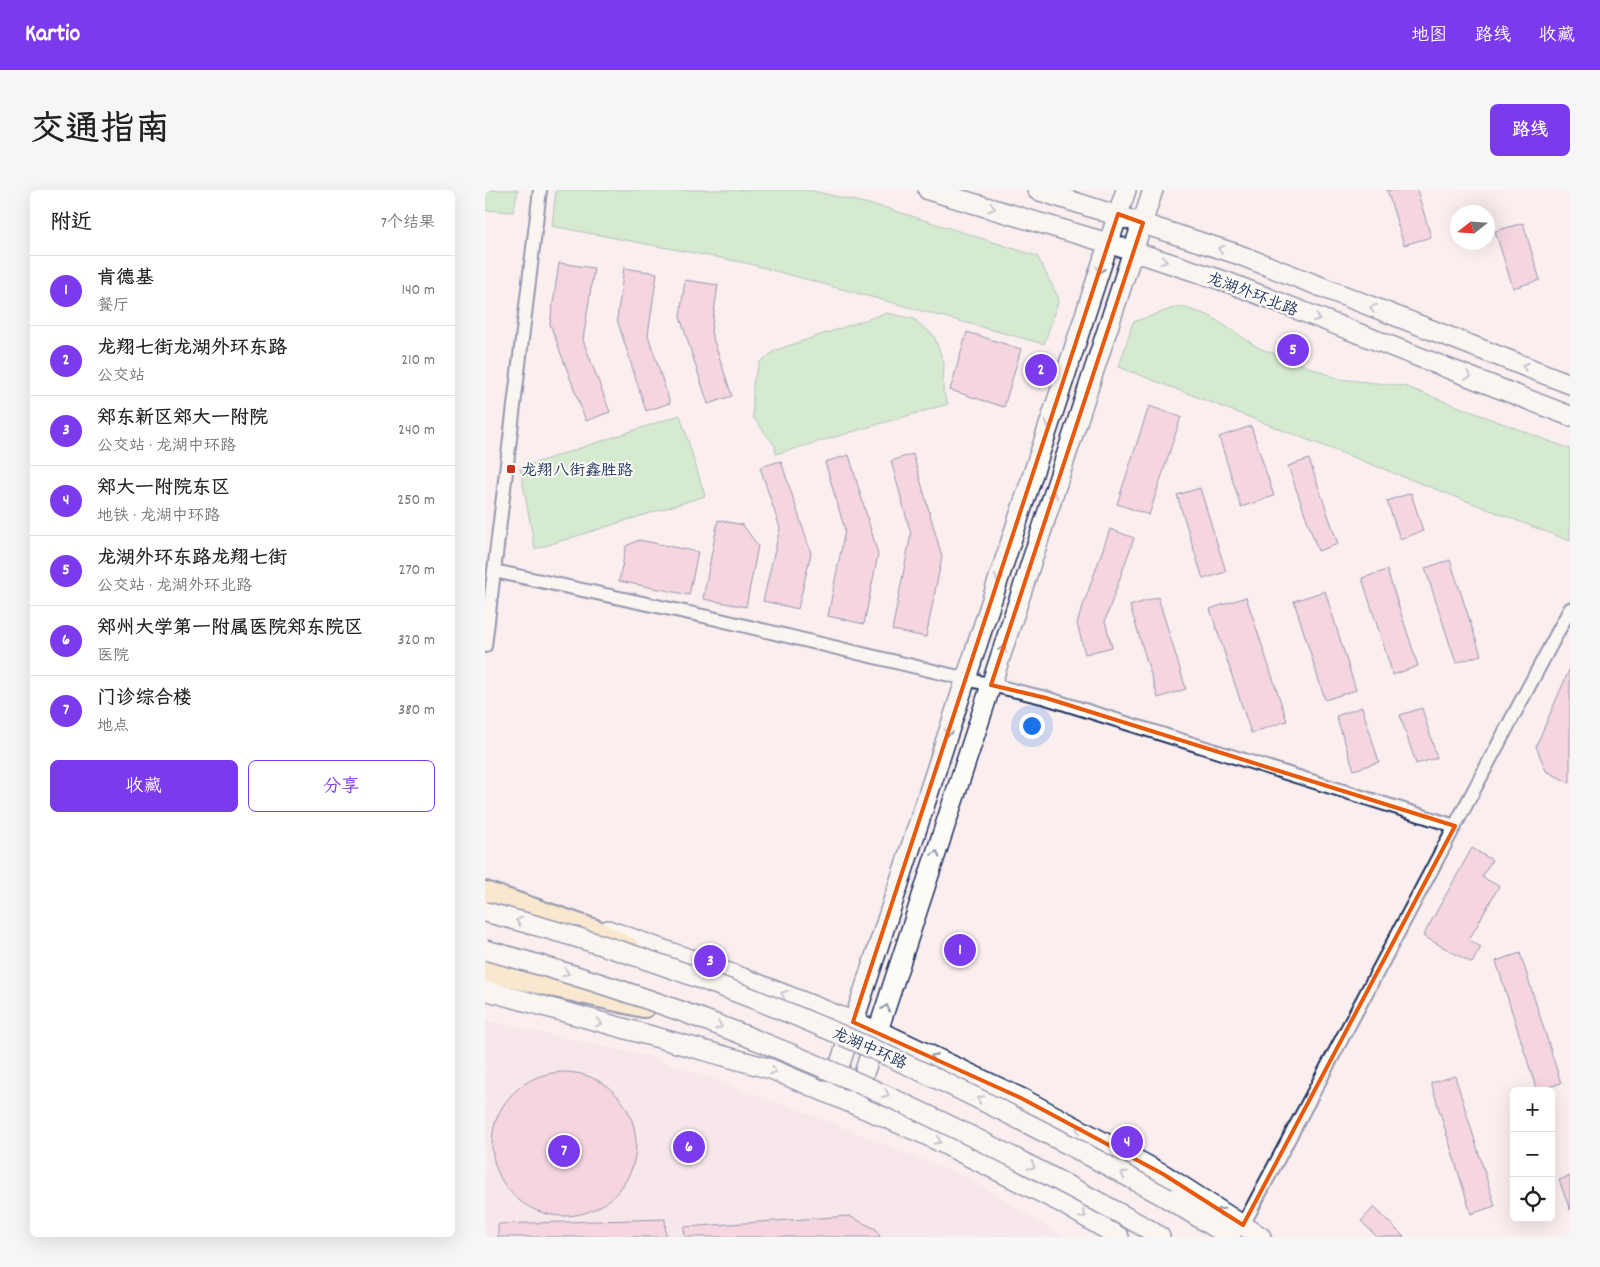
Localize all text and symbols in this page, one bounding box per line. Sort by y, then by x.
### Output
text: Kartio [25,18,80,52]
text: 地图 [1411,24,1447,49]
text: 路线 [1475,24,1511,49]
text: 收藏 [1539,24,1575,49]
button: 路线 [1490,104,1570,156]
text: 交通指南 [30,107,170,157]
one-way arrow [988,202,996,212]
north arrow [1450,205,1495,250]
text: 附近 [50,209,92,239]
text: 7个结果 [381,212,435,235]
one-way arrow [1218,245,1226,255]
one-way arrow [1159,256,1168,266]
one-way arrow [1095,265,1105,273]
text: 肯德基 [97,266,154,293]
street label: 龙湖外环北路 [1203,267,1301,323]
text: 1 [64,279,68,302]
text: 140 m [401,279,435,302]
text: 餐厅 [97,295,129,318]
one-way arrow [1369,304,1378,314]
one-way arrow [1312,312,1320,322]
pin: 5 [1277,331,1309,369]
text: 龙翔七街龙湖外环东路 [97,336,287,363]
text: 2 [63,349,70,372]
text: 210 m [401,349,435,372]
pin: 2 [1025,351,1057,389]
one-way arrow [1521,362,1529,372]
text: 公交站 [97,365,145,388]
one-way arrow [1463,370,1472,381]
text: 郑东新区郑大一附院 [97,406,268,433]
text: 3 [62,419,70,442]
text: 240 m [398,419,435,442]
one-way arrow [1045,419,1055,428]
text: 公交站 · 龙湖中环路 [97,435,236,458]
place label: 龙翔八街鑫胜路 [521,460,633,483]
marker: 龙翔八街鑫胜路 [505,463,517,475]
text: 郑大一附院东区 [97,476,230,503]
text: 4 [63,489,69,512]
text: 250 m [397,489,435,512]
one-way arrow [1048,491,1058,500]
text: 地铁 · 龙湖中环路 [97,505,220,528]
text: 龙湖外环东路龙翔七街 [97,546,287,573]
text: 5 [62,559,70,582]
text: 270 m [399,559,435,582]
one-way arrow [994,574,1004,582]
text: 公交站 · 龙湖外环北路 [97,575,252,598]
text: 郑州大学第一附属医院郑东院区 [97,616,363,643]
text: 6 [62,629,70,652]
text: 320 m [398,629,435,652]
text: 医院 [97,645,129,668]
one-way arrow [997,646,1007,654]
text: 门诊综合楼 [97,686,192,713]
text: 7 [63,699,69,722]
text: 380 m [398,699,435,722]
your location [1019,713,1045,739]
text: 地点 [97,715,129,738]
one-way arrow [944,728,954,737]
button: 收藏 [50,760,238,812]
button: 分享 [248,760,435,812]
one-way arrow [930,850,940,858]
one-way arrow [515,916,524,927]
pin: 1 [944,931,976,969]
pin: 3 [694,942,726,980]
one-way arrow [561,967,569,977]
one-way arrow [780,990,789,1001]
one-way arrow [880,1004,890,1013]
one-way arrow [595,1017,603,1027]
one-way arrow [714,1020,723,1030]
street label: 龙湖中环路 [828,1023,910,1076]
one-way arrow [930,1053,939,1063]
one-way arrow [768,1065,776,1075]
one-way arrow [881,1087,890,1098]
map controls [1510,1087,1555,1222]
button: + [1510,1087,1555,1132]
one-way arrow [976,1095,985,1105]
pin: 4 [1111,1123,1143,1161]
one-way arrow [1076,1125,1085,1135]
pin: 6 [673,1128,705,1166]
pin: 7 [548,1132,580,1170]
button: − [1510,1132,1555,1177]
one-way arrow [933,1135,942,1145]
one-way arrow [1026,1159,1035,1169]
one-way arrow [1121,1170,1130,1180]
button: locate [1510,1177,1555,1222]
one-way arrow [1216,1207,1225,1217]
one-way arrow [1077,1209,1086,1219]

